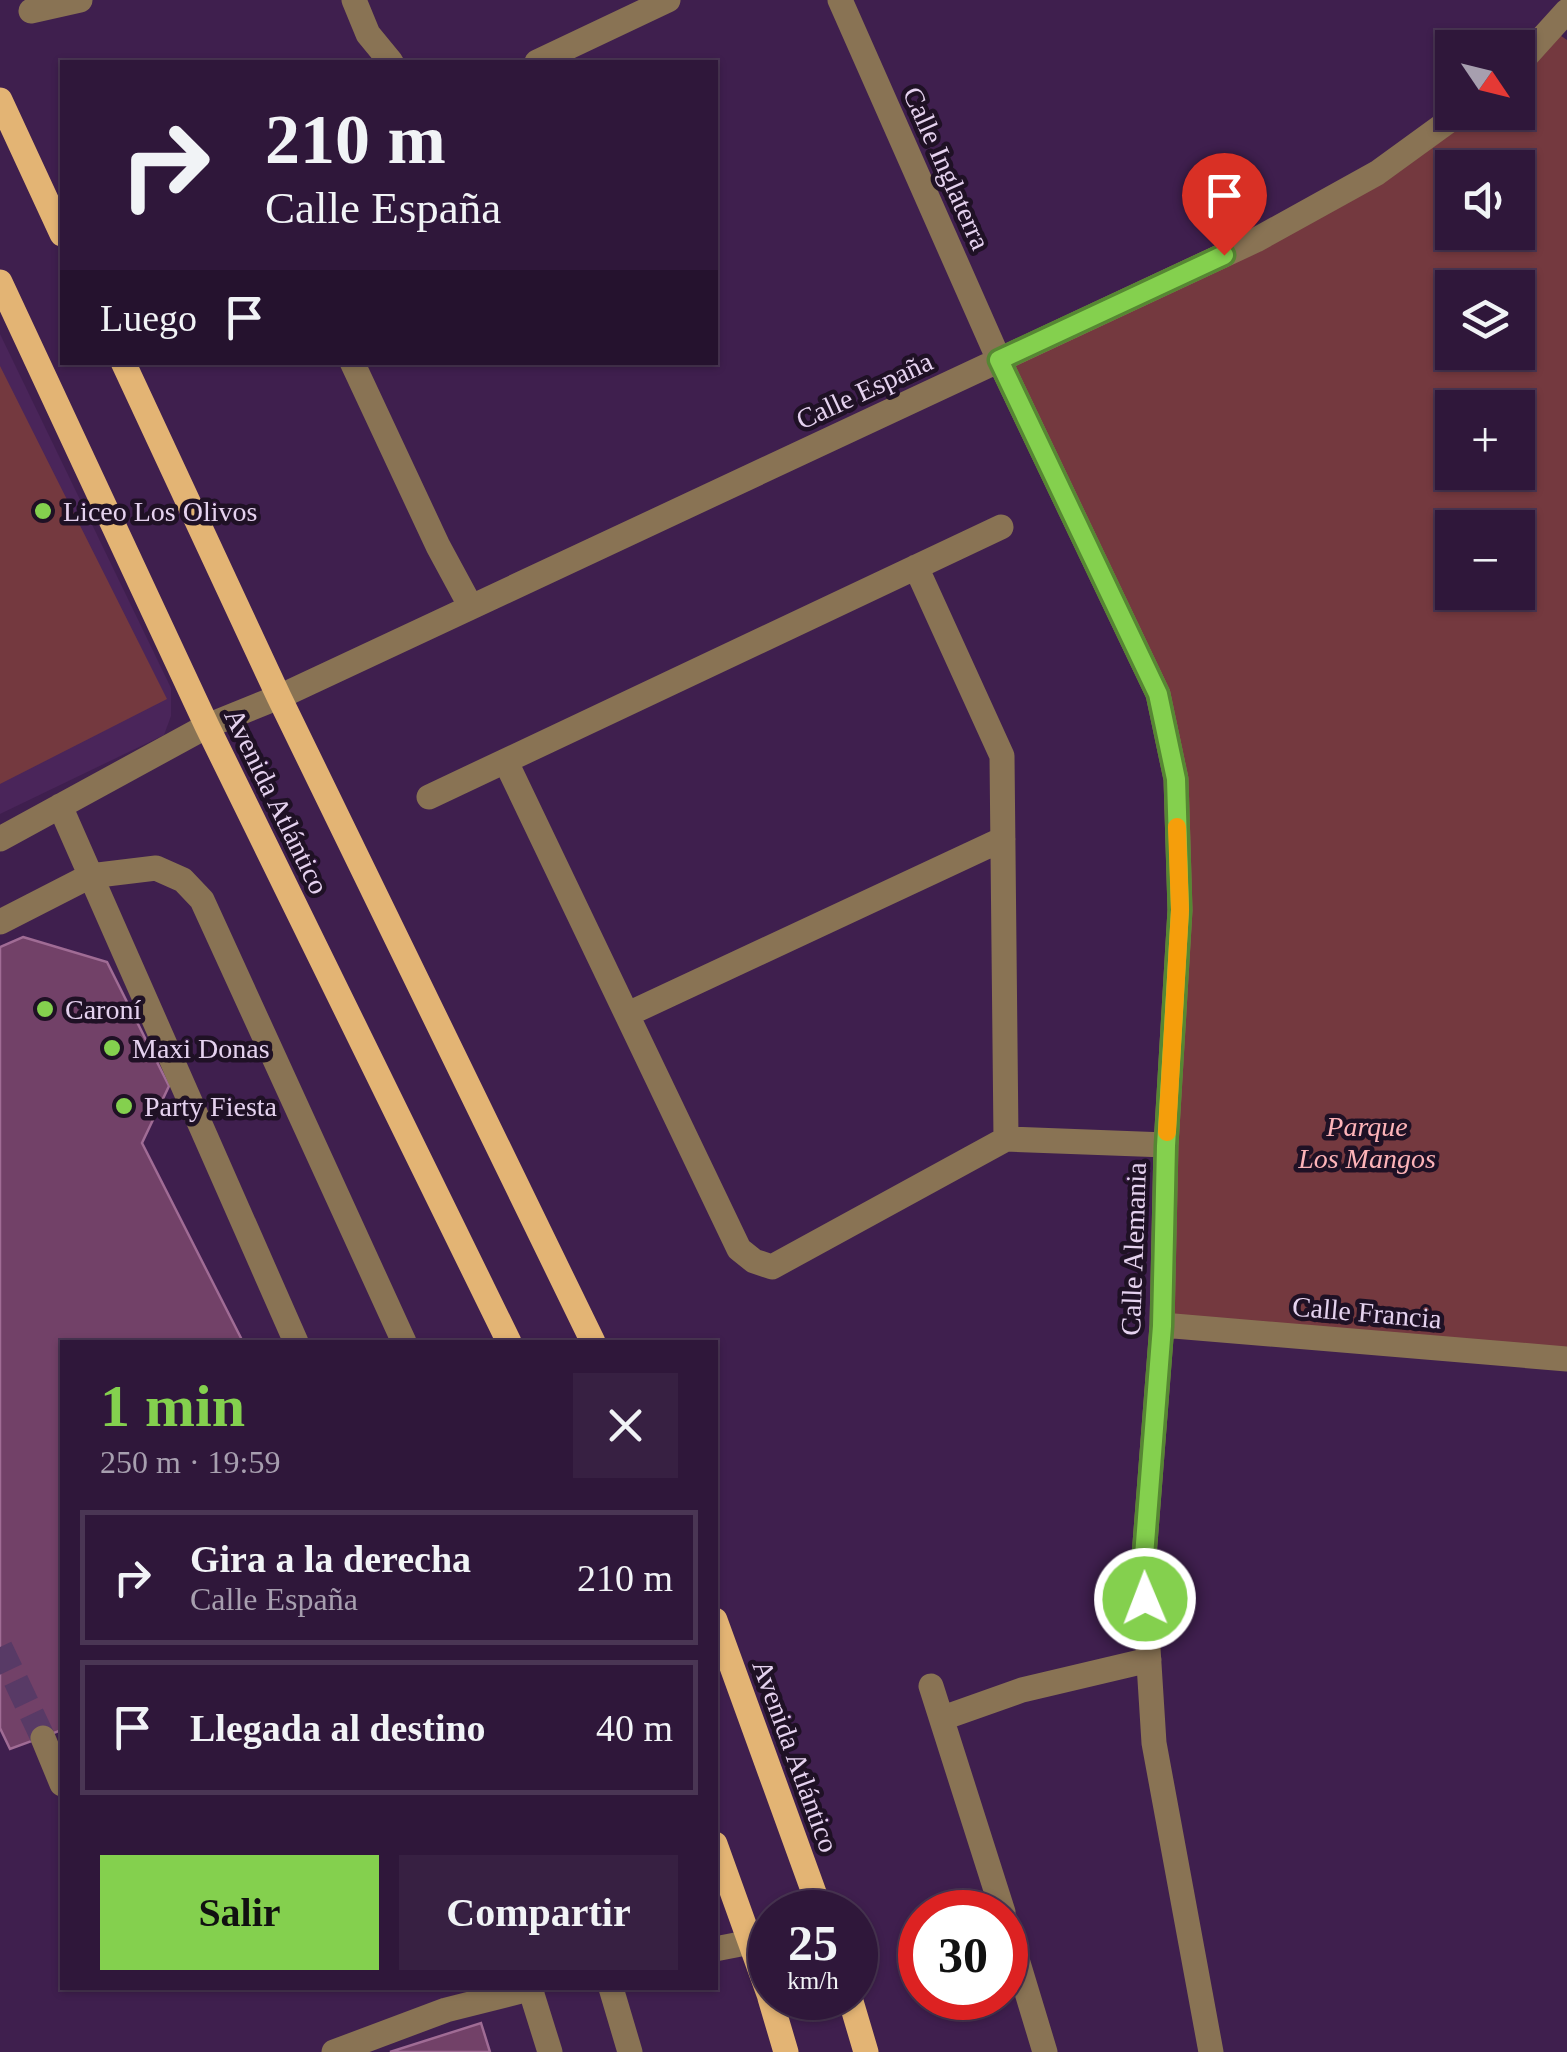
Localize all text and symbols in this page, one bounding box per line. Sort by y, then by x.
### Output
north arrow [1435,30,1535,130]
map controls [1435,30,1535,610]
street label: Calle Inglaterra [897,82,997,255]
icon: right [100,100,230,230]
text: 210 m [265,101,446,178]
button: sound [1435,150,1535,250]
pin [1182,153,1267,256]
icon: arrive [1197,168,1252,223]
text: Calle España [265,183,501,233]
button: layers [1435,270,1535,370]
icon: arrive [217,290,272,345]
text: Luego [100,297,197,339]
street label: Calle España [791,345,938,436]
button: + [1435,390,1535,490]
place label: Liceo Los Olivos [63,496,257,527]
marker: Liceo Los Olivos [32,500,54,522]
button: − [1435,510,1535,610]
street label: Avenida Atlántico [218,703,335,899]
place label: Caroní [65,994,141,1025]
marker: Caroní [34,998,56,1020]
place label: Maxi Donas [132,1033,270,1064]
marker: Maxi Donas [101,1037,123,1059]
place label: Party Fiesta [144,1091,278,1122]
marker: Party Fiesta [113,1095,135,1117]
park label: Parque Los Mangos [1297,1111,1436,1174]
street label: Calle Alemania [1115,1161,1152,1336]
street label: Calle Francia [1291,1291,1444,1335]
text: 1 min [100,1373,245,1439]
button: close [573,1373,678,1478]
text: 250 m · 19:59 [100,1444,280,1480]
text: Gira a la derecha [190,1538,471,1580]
position arrow [1093,1547,1197,1651]
icon: right [105,1550,160,1605]
text: 210 m [577,1557,673,1599]
text: Calle España [190,1581,358,1617]
street label: Avenida Atlántico [746,1656,845,1857]
icon: arrive [105,1700,160,1755]
text: Llegada al destino [190,1707,486,1749]
text: 40 m [596,1707,673,1749]
button: Salir [100,1855,379,1970]
button: Compartir [399,1855,678,1970]
speed limit sign: 30 [898,1890,1028,2020]
text: 25 [788,1915,838,1971]
text: km/h [787,1967,839,1994]

